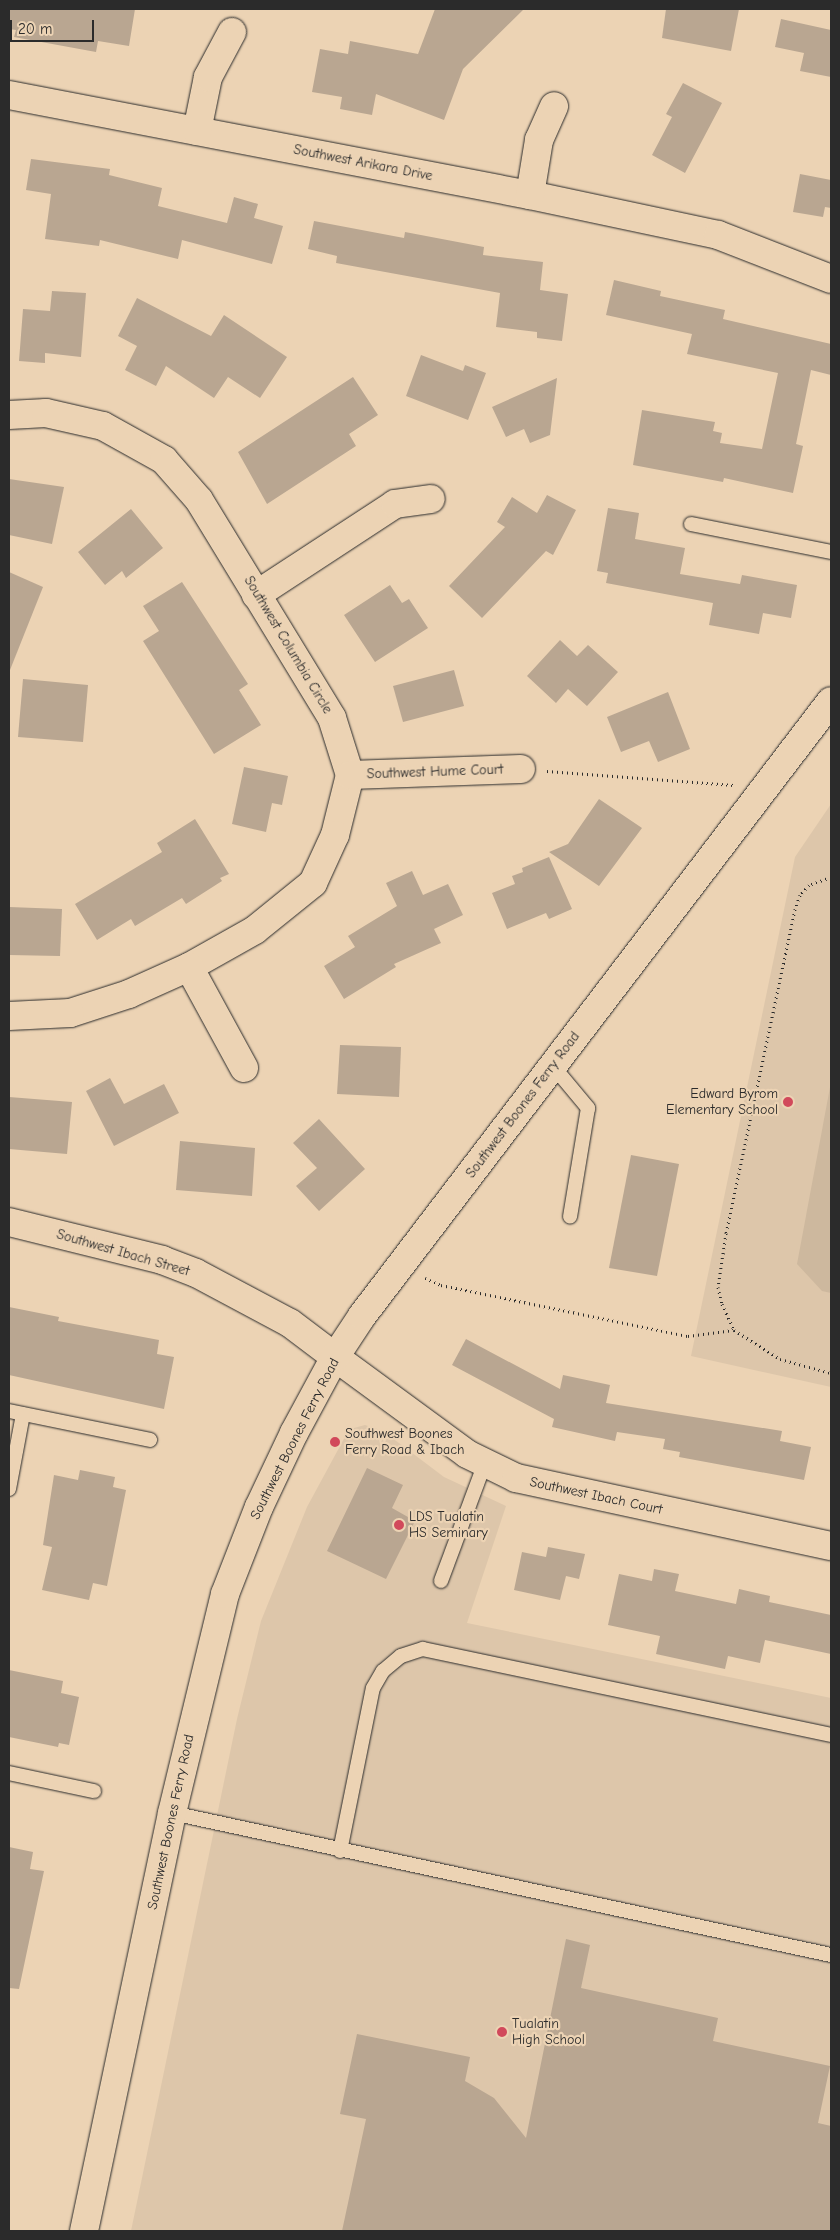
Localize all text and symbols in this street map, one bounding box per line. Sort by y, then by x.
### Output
scale bar [12,10,96,42]
text: 20 m [18,20,52,38]
street label: Southwest Arikara Drive [292,141,434,185]
street label: Southwest Columbia Circle [240,573,336,717]
street label: Southwest Hume Court [366,761,504,783]
street label: Southwest Boones Ferry Road [463,1029,583,1181]
place label: Edward Byrom Elementary School [666,1086,778,1118]
marker: Edward Byrom Elementary School [782,1096,794,1108]
street label: Southwest Ibach Street [55,1226,191,1280]
street label: Southwest Boones Ferry Road [247,1356,343,1522]
place label: Southwest Boones Ferry Road & Ibach [345,1426,464,1458]
marker: Southwest Boones Ferry Road & Ibach [329,1436,341,1448]
street label: Southwest Ibach Court [528,1474,664,1518]
place label: LDS Tualatin HS Seminary [409,1509,488,1541]
marker: LDS Tualatin HS Seminary [393,1519,405,1531]
street label: Southwest Boones Ferry Road [144,1733,198,1911]
place label: Tualatin High School [512,2016,585,2048]
marker: Tualatin High School [496,2026,508,2038]

